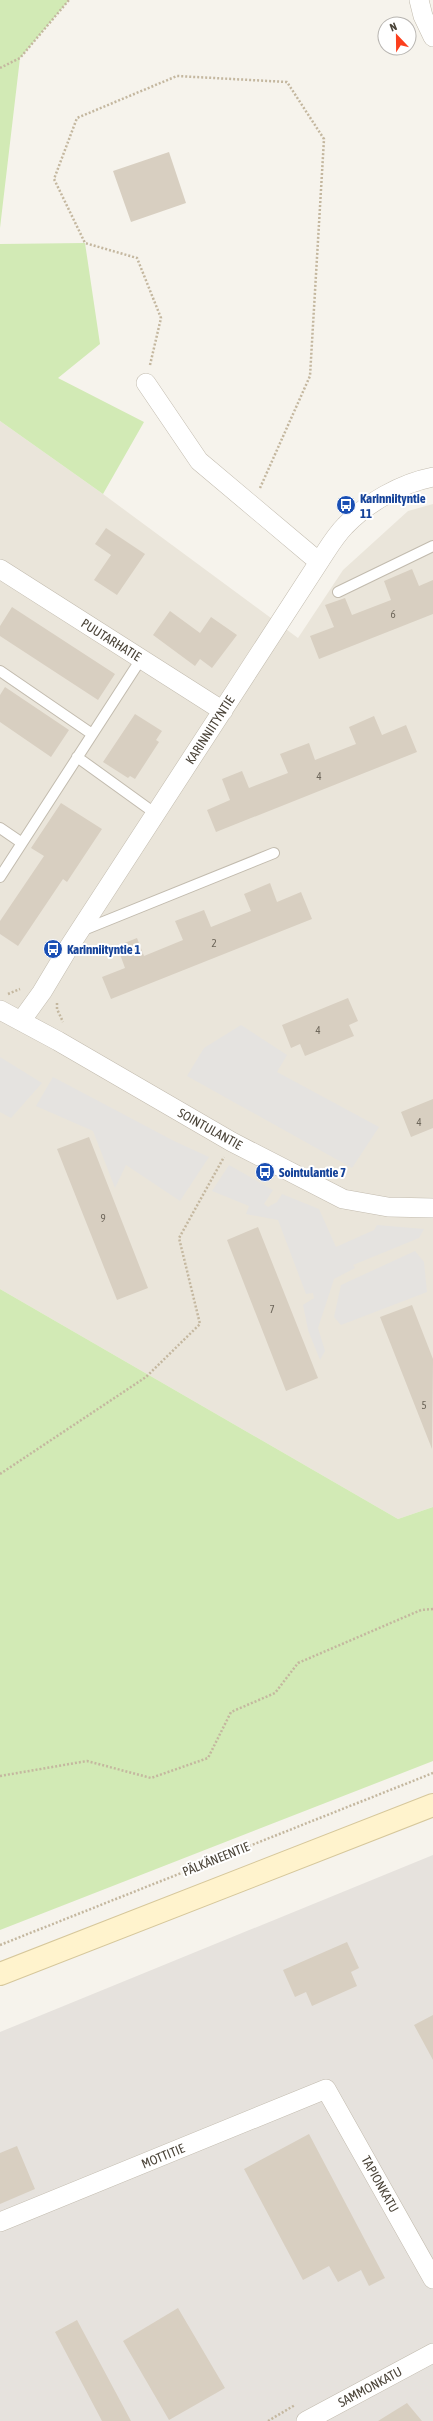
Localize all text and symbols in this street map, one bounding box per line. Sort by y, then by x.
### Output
north arrow [377,16,417,56]
text: N [388,20,399,34]
place label: Karinniityntie 11 [360,491,426,521]
bus stop icon: Karinniityntie 11 [335,494,357,516]
house number: 6 [390,608,396,620]
street label: PUUTARHATIE [78,616,144,665]
street label: KARINNIITYNTIE [182,693,238,767]
house number: 4 [316,770,322,782]
house number: 2 [211,937,217,949]
bus stop icon: Karinniityntie 1 [42,938,64,960]
place label: Karinniityntie 1 [67,942,141,957]
house number: 4 [315,1024,321,1036]
street label: SOINTULANTIE [175,1105,245,1153]
house number: 4 [416,1116,422,1128]
bus stop icon: Sointulantie 7 [254,1161,276,1183]
place label: Sointulantie 7 [279,1165,346,1180]
house number: 9 [100,1212,106,1224]
house number: 7 [269,1303,275,1315]
house number: 5 [421,1399,427,1411]
street label: PÄLKÄNEENTIE [180,1839,252,1879]
street label: MOTTITIE [139,2140,187,2171]
street label: TAPIONKATU [358,2153,402,2215]
street label: SAMMONKATU [336,2364,404,2410]

